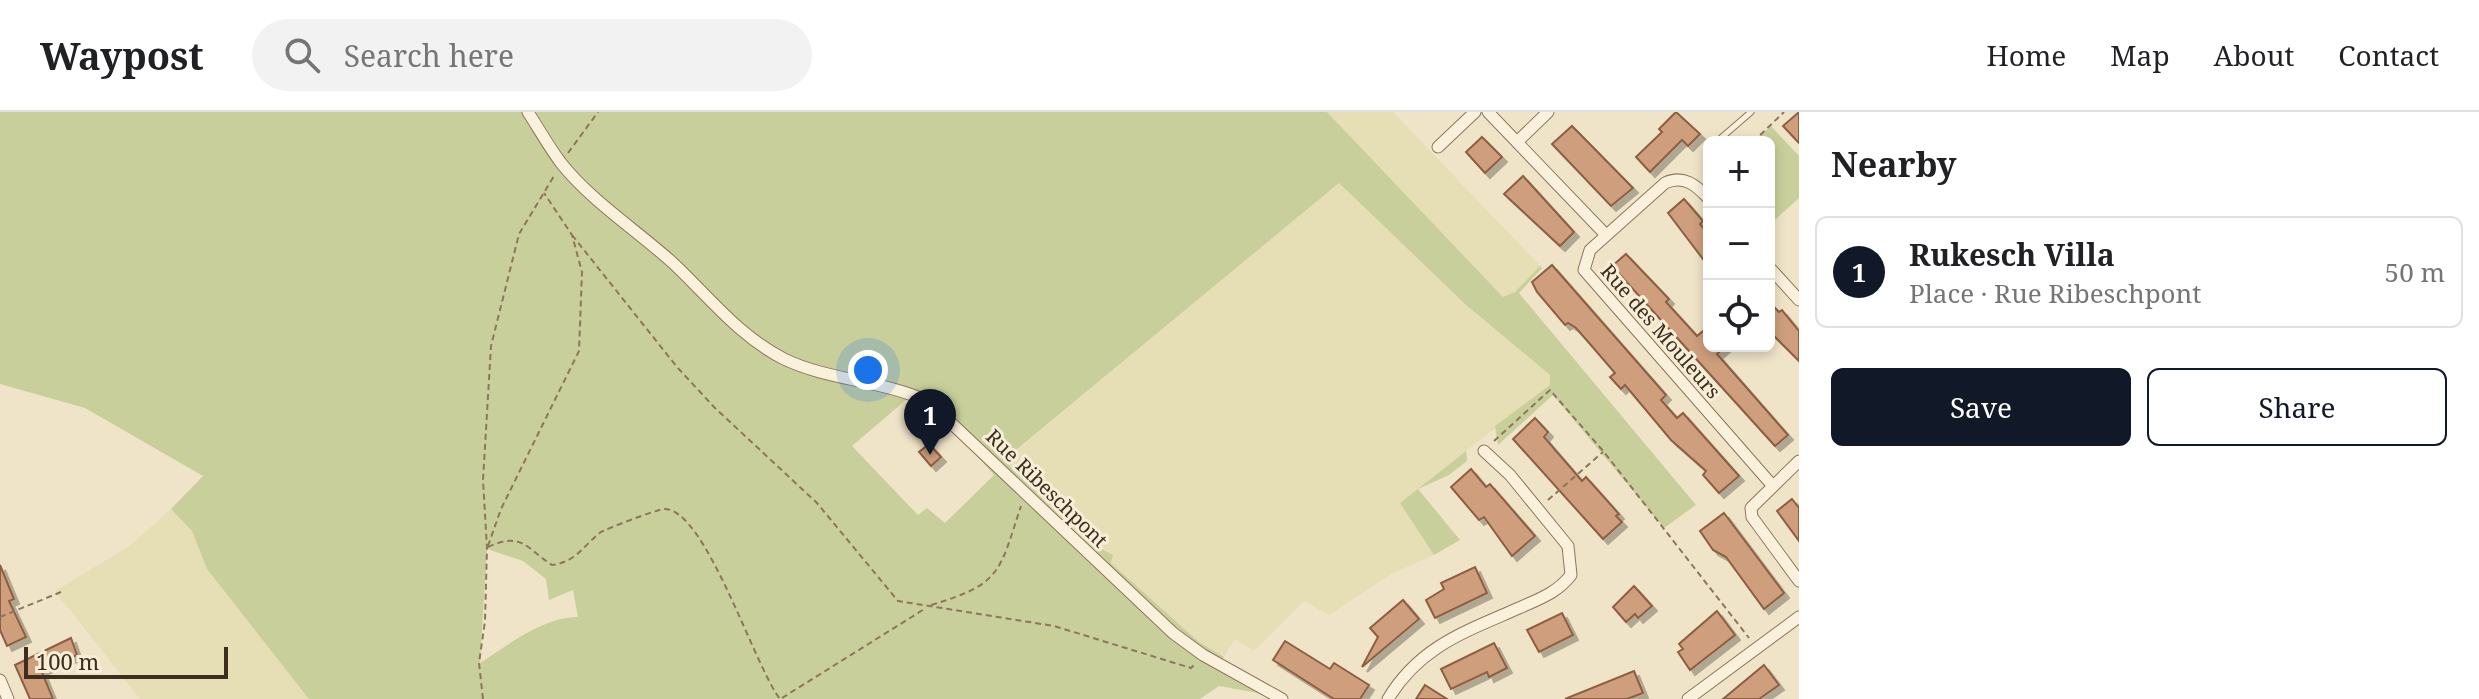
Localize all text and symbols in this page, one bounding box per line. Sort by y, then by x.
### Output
search box [252,19,812,91]
text: Waypost [40,29,204,81]
icon: search [280,33,324,77]
text: Search here [344,35,514,76]
text: Home [1987,36,2066,74]
text: Map [2110,36,2170,74]
text: About [2214,36,2294,74]
text: Contact [2338,36,2439,74]
map controls [1703,136,1775,352]
button: + [1703,136,1775,208]
text: Nearby [1831,141,1957,187]
button: − [1703,208,1775,280]
text: Rukesch Villa [1909,234,2115,275]
text: 1 [1852,254,1866,290]
text: 50 m [2385,254,2445,290]
street label: Rue des Mouleurs [1595,258,1727,404]
text: Place · Rue Ribeschpont [1909,275,2202,311]
button: locate [1703,280,1775,352]
your location [848,350,888,390]
button: Save [1831,368,2131,446]
button: Share [2147,368,2447,446]
pin: 1 [904,389,956,455]
street label: Rue Ribeschpont [980,423,1114,553]
scale bar [24,643,228,679]
text: 100 m [36,646,99,676]

